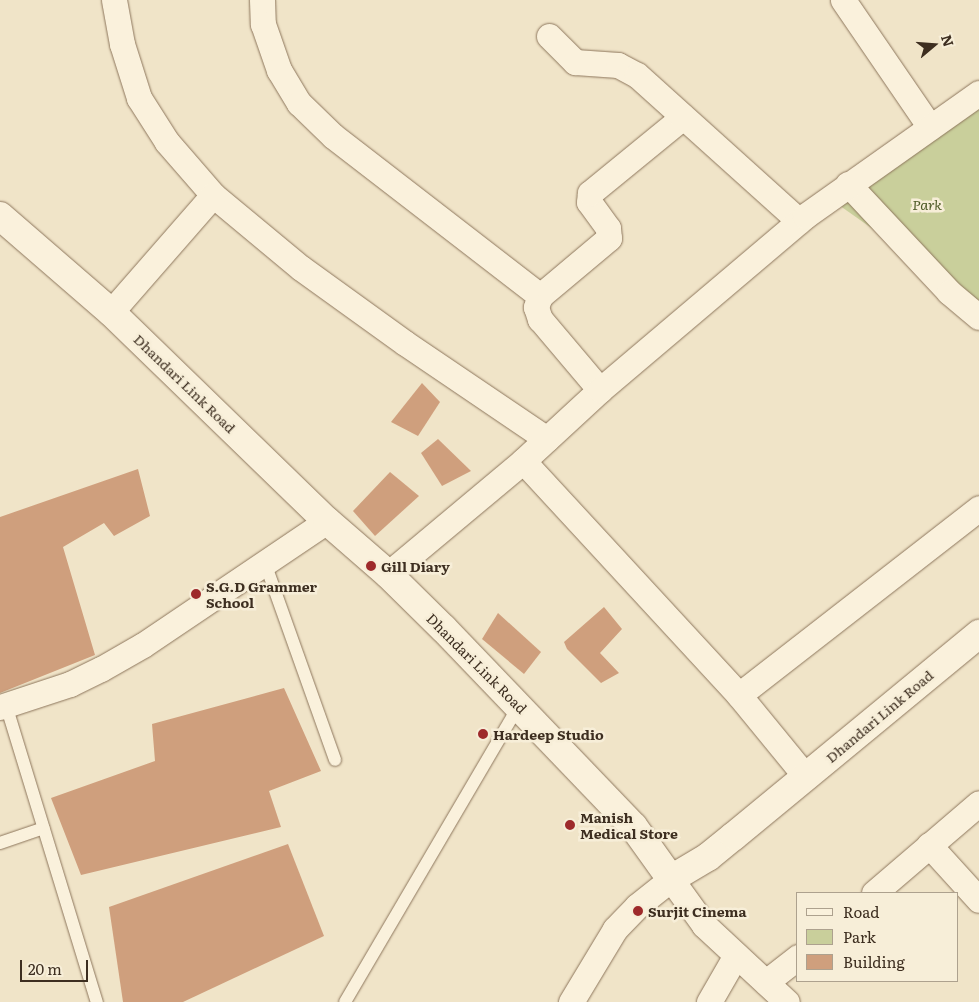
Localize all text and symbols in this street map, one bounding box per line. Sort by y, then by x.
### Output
north arrow [909,20,959,70]
text: N [937,32,960,49]
park label: Park [912,196,942,212]
street label: Dhandari Link Road [131,330,239,436]
place label: Gill Diary [381,558,450,574]
marker: Gill Diary [365,560,377,572]
place label: S.G.D Grammer School [206,578,317,610]
marker: S.G.D Grammer School [190,588,202,600]
street label: Dhandari Link Road [423,609,531,717]
street label: Dhandari Link Road [822,666,936,766]
place label: Hardeep Studio [493,726,604,742]
marker: Hardeep Studio [477,728,489,740]
place label: Manish Medical Store [580,809,678,842]
marker: Manish Medical Store [564,819,576,831]
legend [796,892,959,982]
text: Road [843,900,879,923]
place label: Surjit Cinema [648,903,747,919]
marker: Surjit Cinema [632,905,644,917]
text: Park [843,925,876,948]
scale bar [22,950,90,982]
text: Building [843,950,905,973]
text: 20 m [28,957,62,980]

